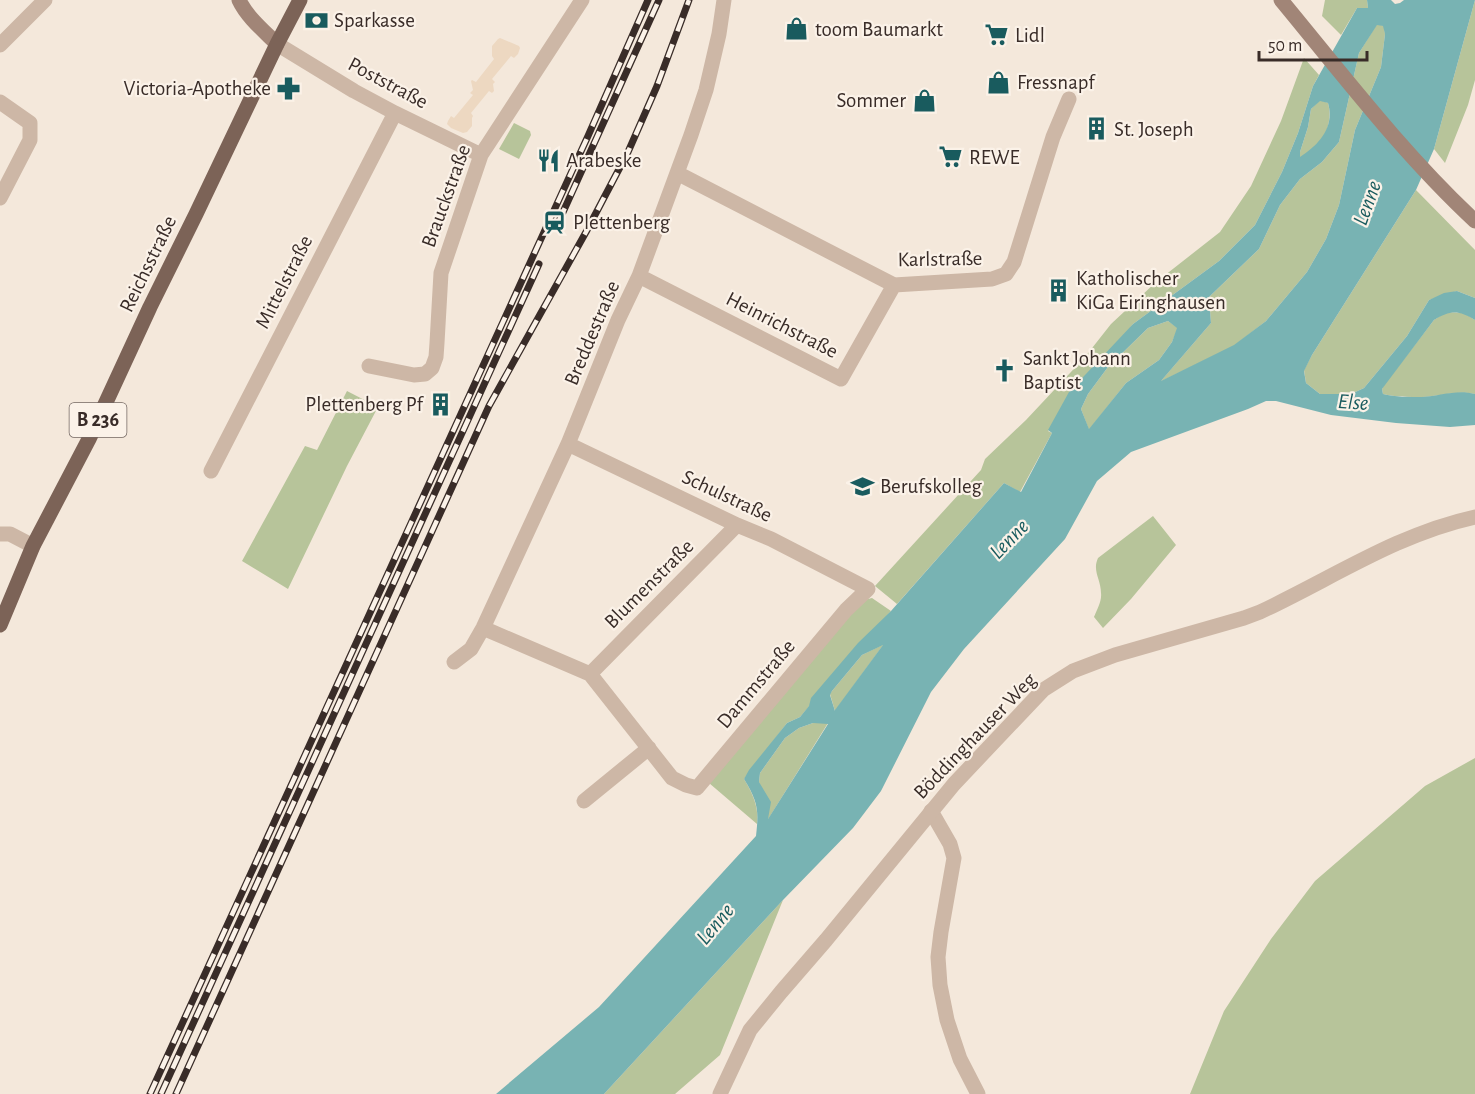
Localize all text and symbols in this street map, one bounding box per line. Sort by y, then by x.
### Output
bank icon: Sparkasse [303,7,329,33]
place label: Sparkasse [334,10,415,31]
shop icon: toom Baumarkt [784,16,810,42]
place label: toom Baumarkt [815,19,943,40]
supermarket icon: Lidl [984,22,1010,48]
scale bar [1259,24,1367,62]
place label: Lidl [1015,25,1045,46]
text: 50 m [1268,37,1302,55]
street label: Poststraße [345,53,431,113]
shop icon: Fressnapf [986,69,1012,95]
place label: Fressnapf [1017,72,1096,93]
pharmacy icon: Victoria-Apotheke [276,75,302,101]
place label: Victoria-Apotheke [124,78,271,99]
shop icon: Sommer [911,87,937,113]
place label: Sommer [837,90,906,111]
building icon: St. Joseph [1083,116,1109,142]
place label: St. Joseph [1114,119,1194,140]
street label: Brauckstraße [418,142,474,250]
supermarket icon: REWE [938,144,964,170]
restaurant icon: Arabeske [535,147,561,173]
place label: REWE [969,147,1020,168]
place label: Arabeske [566,150,641,171]
water label: Lenne [1349,178,1385,228]
station icon: Plettenberg [542,209,568,235]
street label: Reichsstraße [116,212,180,316]
place label: Plettenberg [573,212,671,233]
street label: Mittelstraße [252,232,316,332]
street label: Karlstraße [897,248,983,270]
place label: Katholischer KiGa Eiringhausen [1076,268,1226,313]
building icon: Katholischer KiGa Eiringhausen [1045,277,1071,303]
street label: Breddestraße [561,278,623,388]
street label: Heinrichstraße [723,288,841,362]
place label: Sankt Johann Baptist [1023,348,1131,393]
church icon: Sankt Johann Baptist [992,357,1018,383]
water label: Else [1337,390,1369,414]
building icon: Plettenberg Pf [428,391,454,417]
place label: Plettenberg Pf [305,394,425,415]
road number: B 236 [70,403,126,437]
street label: Schulstraße [679,466,775,526]
school or university icon: Berufskolleg [849,473,875,499]
place label: Berufskolleg [880,476,983,497]
water label: Lenne [985,515,1033,563]
street label: Blumenstraße [600,535,698,633]
street label: Dammstraße [713,636,799,732]
street label: Böddinghauser Weg [910,669,1041,803]
water label: Lenne [692,899,738,949]

